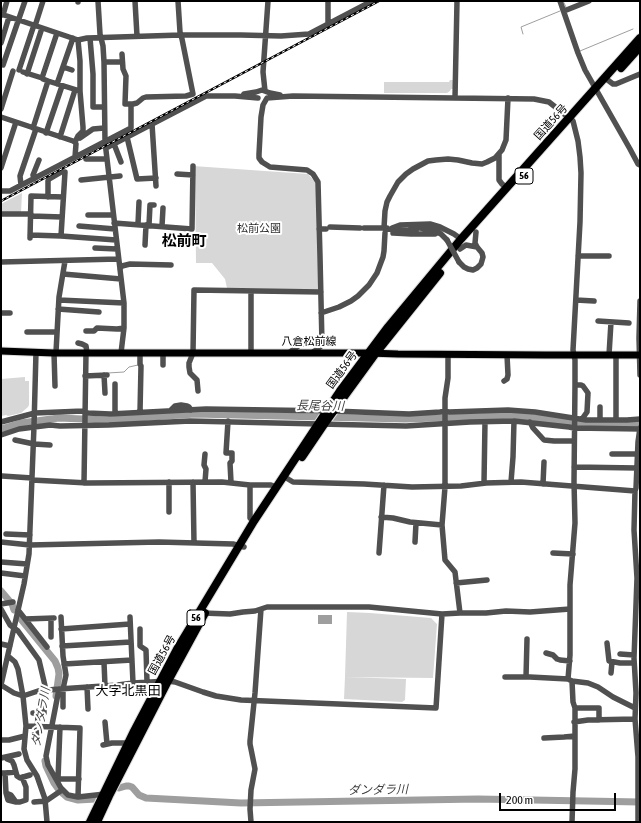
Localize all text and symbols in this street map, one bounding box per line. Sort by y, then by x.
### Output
street label: 国道56号 [532,101,570,143]
road number: 56 [515,168,533,184]
park label: 松前公園 [237,222,281,236]
district label: 松前町 [162,232,206,250]
street label: 八倉松前線 [282,335,336,349]
street label: 国道56号 [324,349,360,391]
water label: 長尾谷川 [296,398,344,414]
road number: 56 [187,610,205,626]
street label: 国道56号 [146,633,178,677]
district label: 大字北黒田 [96,683,160,699]
water label: ダンダラ川 [29,686,53,748]
water label: ダンダラ川 [348,782,408,798]
scale bar [501,785,618,811]
text: 200 m [506,793,533,807]

